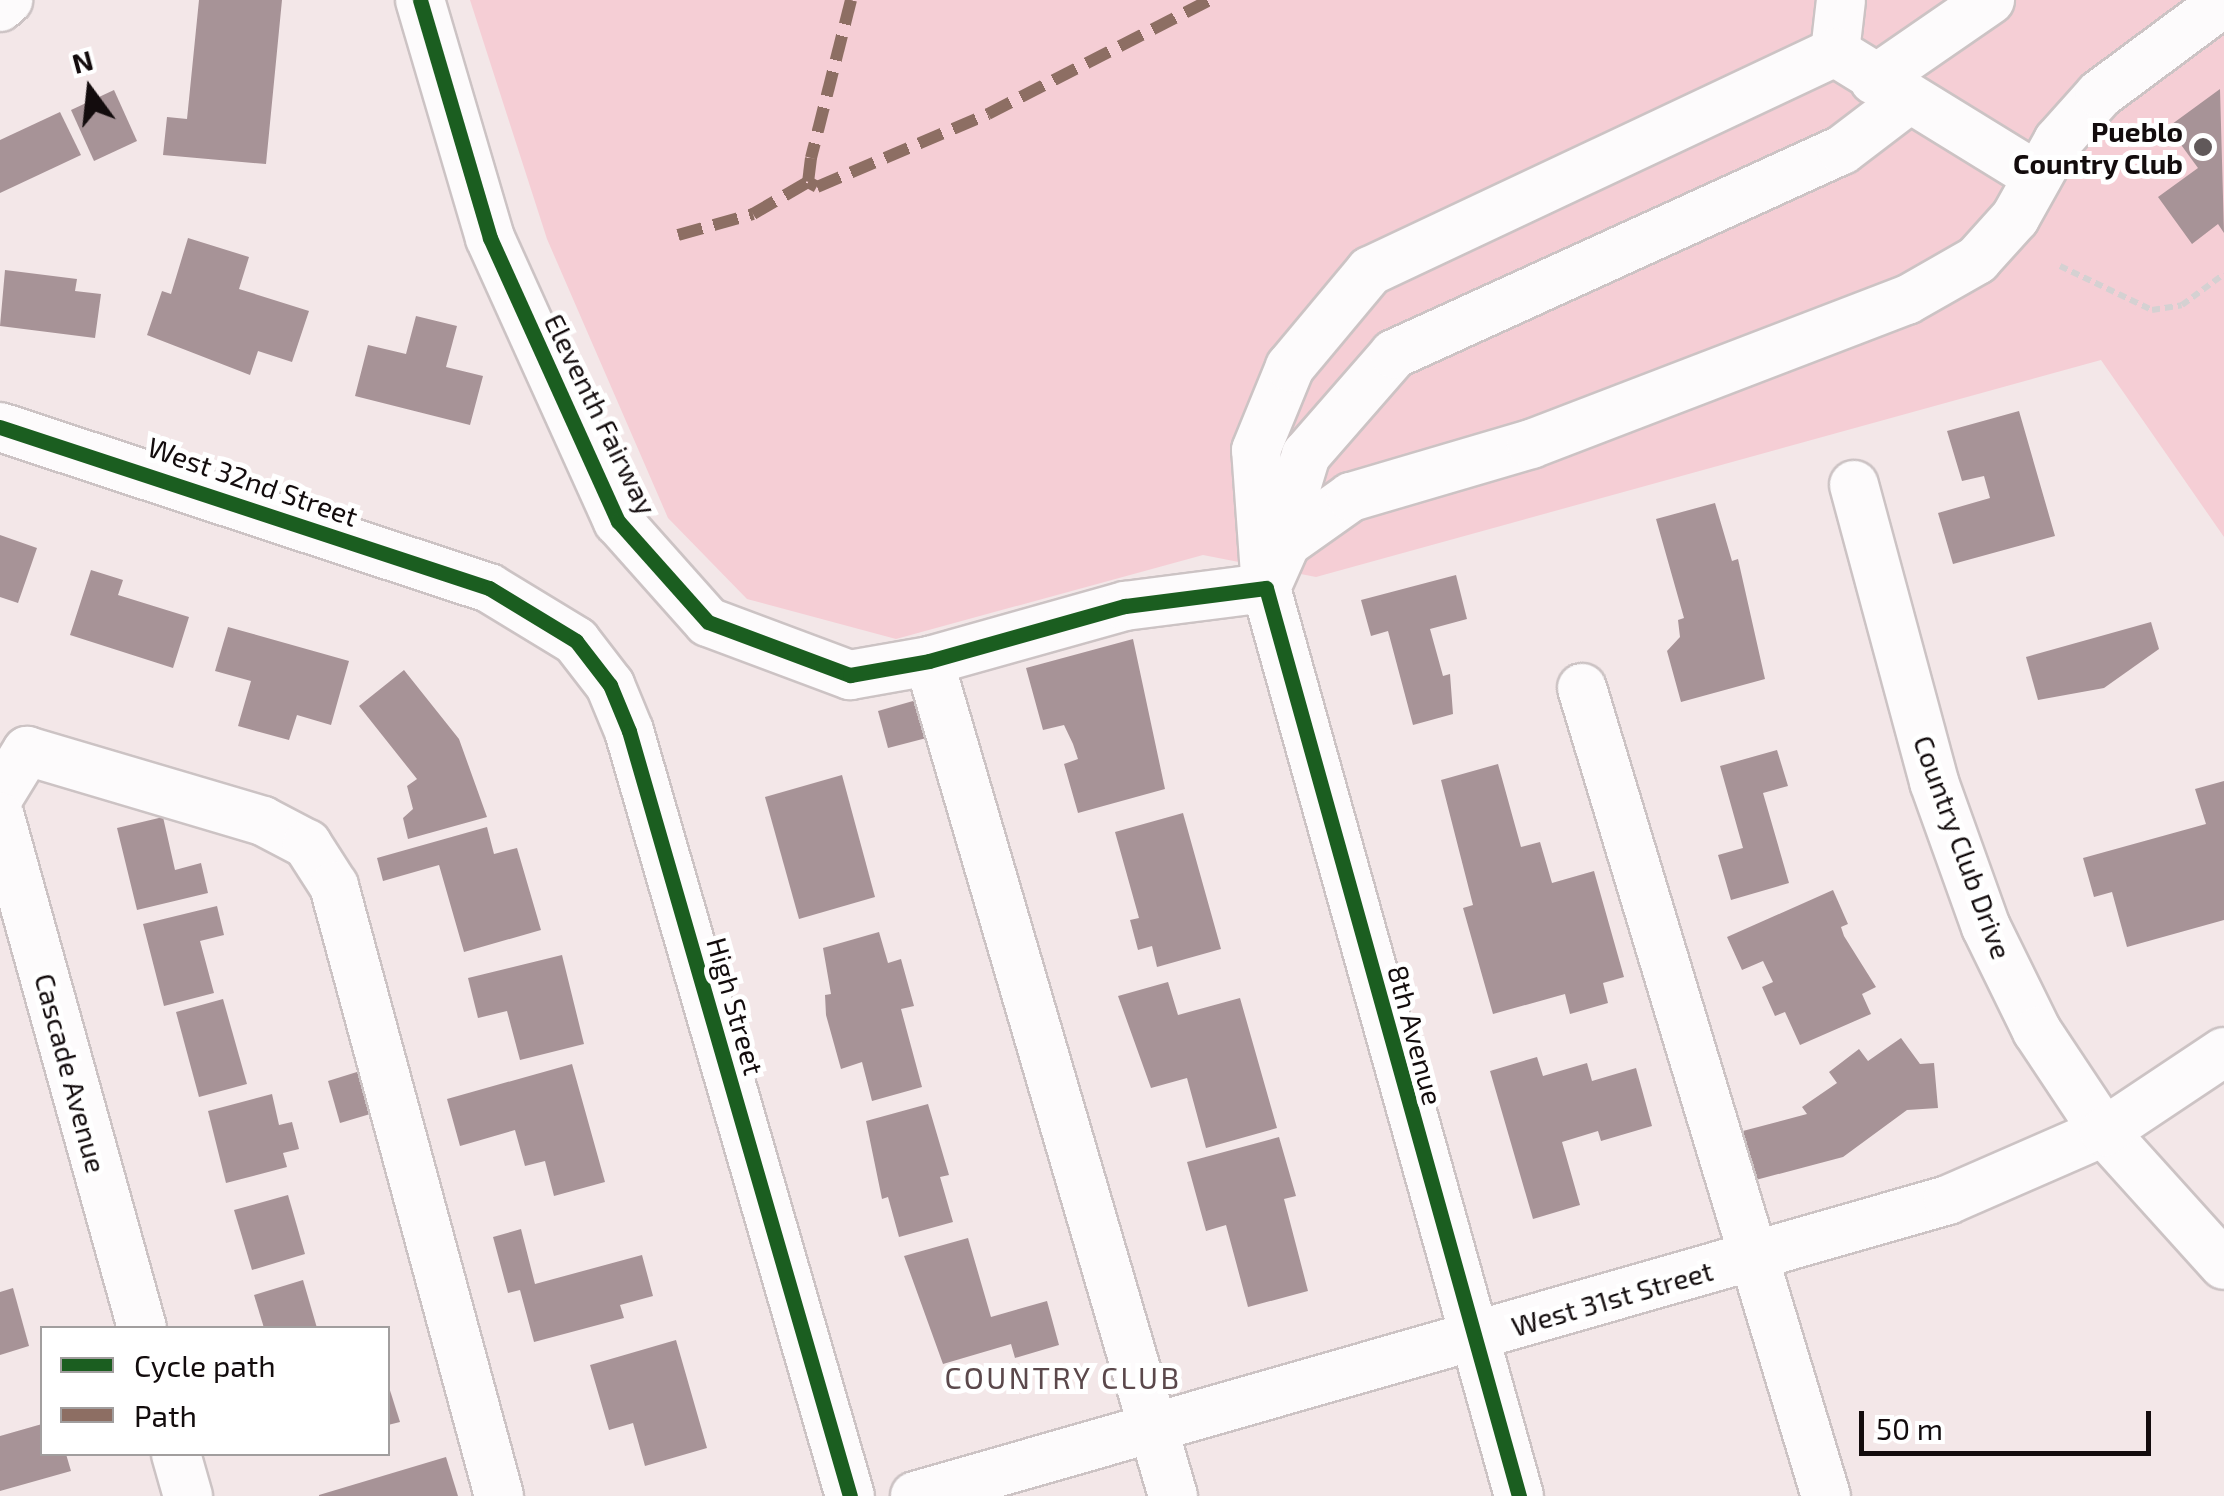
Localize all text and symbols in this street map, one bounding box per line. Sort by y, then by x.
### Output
north arrow [40,40,140,140]
text: N [68,42,96,80]
place label: Pueblo Country Club [2012,114,2183,180]
marker: Pueblo Country Club [2192,136,2214,158]
street label: Eleventh Fairway [538,308,664,520]
street label: West 32nd Street [144,429,362,533]
street label: Country Club Drive [1907,730,2019,964]
street label: High Street [700,933,772,1079]
street label: 8th Avenue [1381,961,1451,1109]
street label: Cascade Avenue [28,969,114,1177]
street label: West 31st Street [1507,1253,1717,1343]
legend [40,1326,390,1456]
text: Cycle path [134,1347,276,1383]
district label: COUNTRY CLUB [944,1359,1182,1395]
scale bar [1864,1391,2156,1453]
text: Path [134,1397,197,1433]
text: 50 m [1876,1410,1943,1446]

